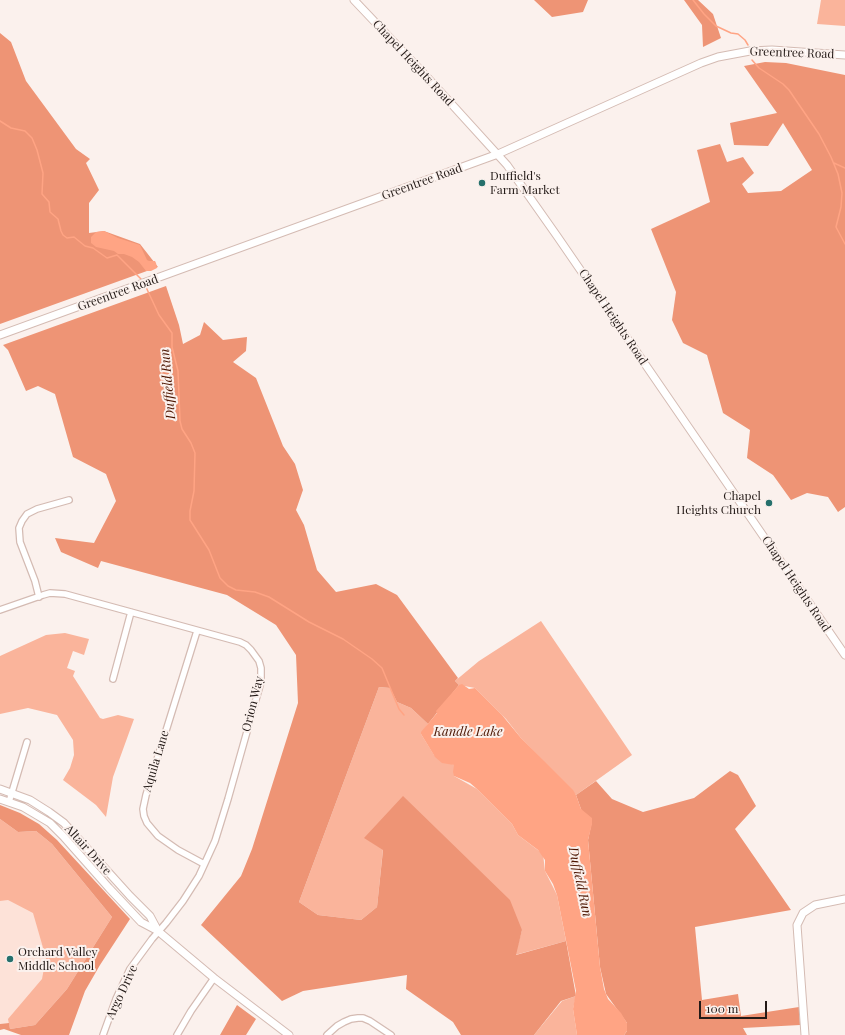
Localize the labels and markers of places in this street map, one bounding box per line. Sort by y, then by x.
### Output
place label: Duffield's Farm Market [490,169,560,197]
marker: Duffield's Farm Market [477,178,487,188]
place label: Chapel Heights Church [676,489,761,517]
marker: Chapel Heights Church [764,498,774,508]
place label: Orchard Valley Middle School [18,945,97,973]
marker: Orchard Valley Middle School [5,954,15,964]

